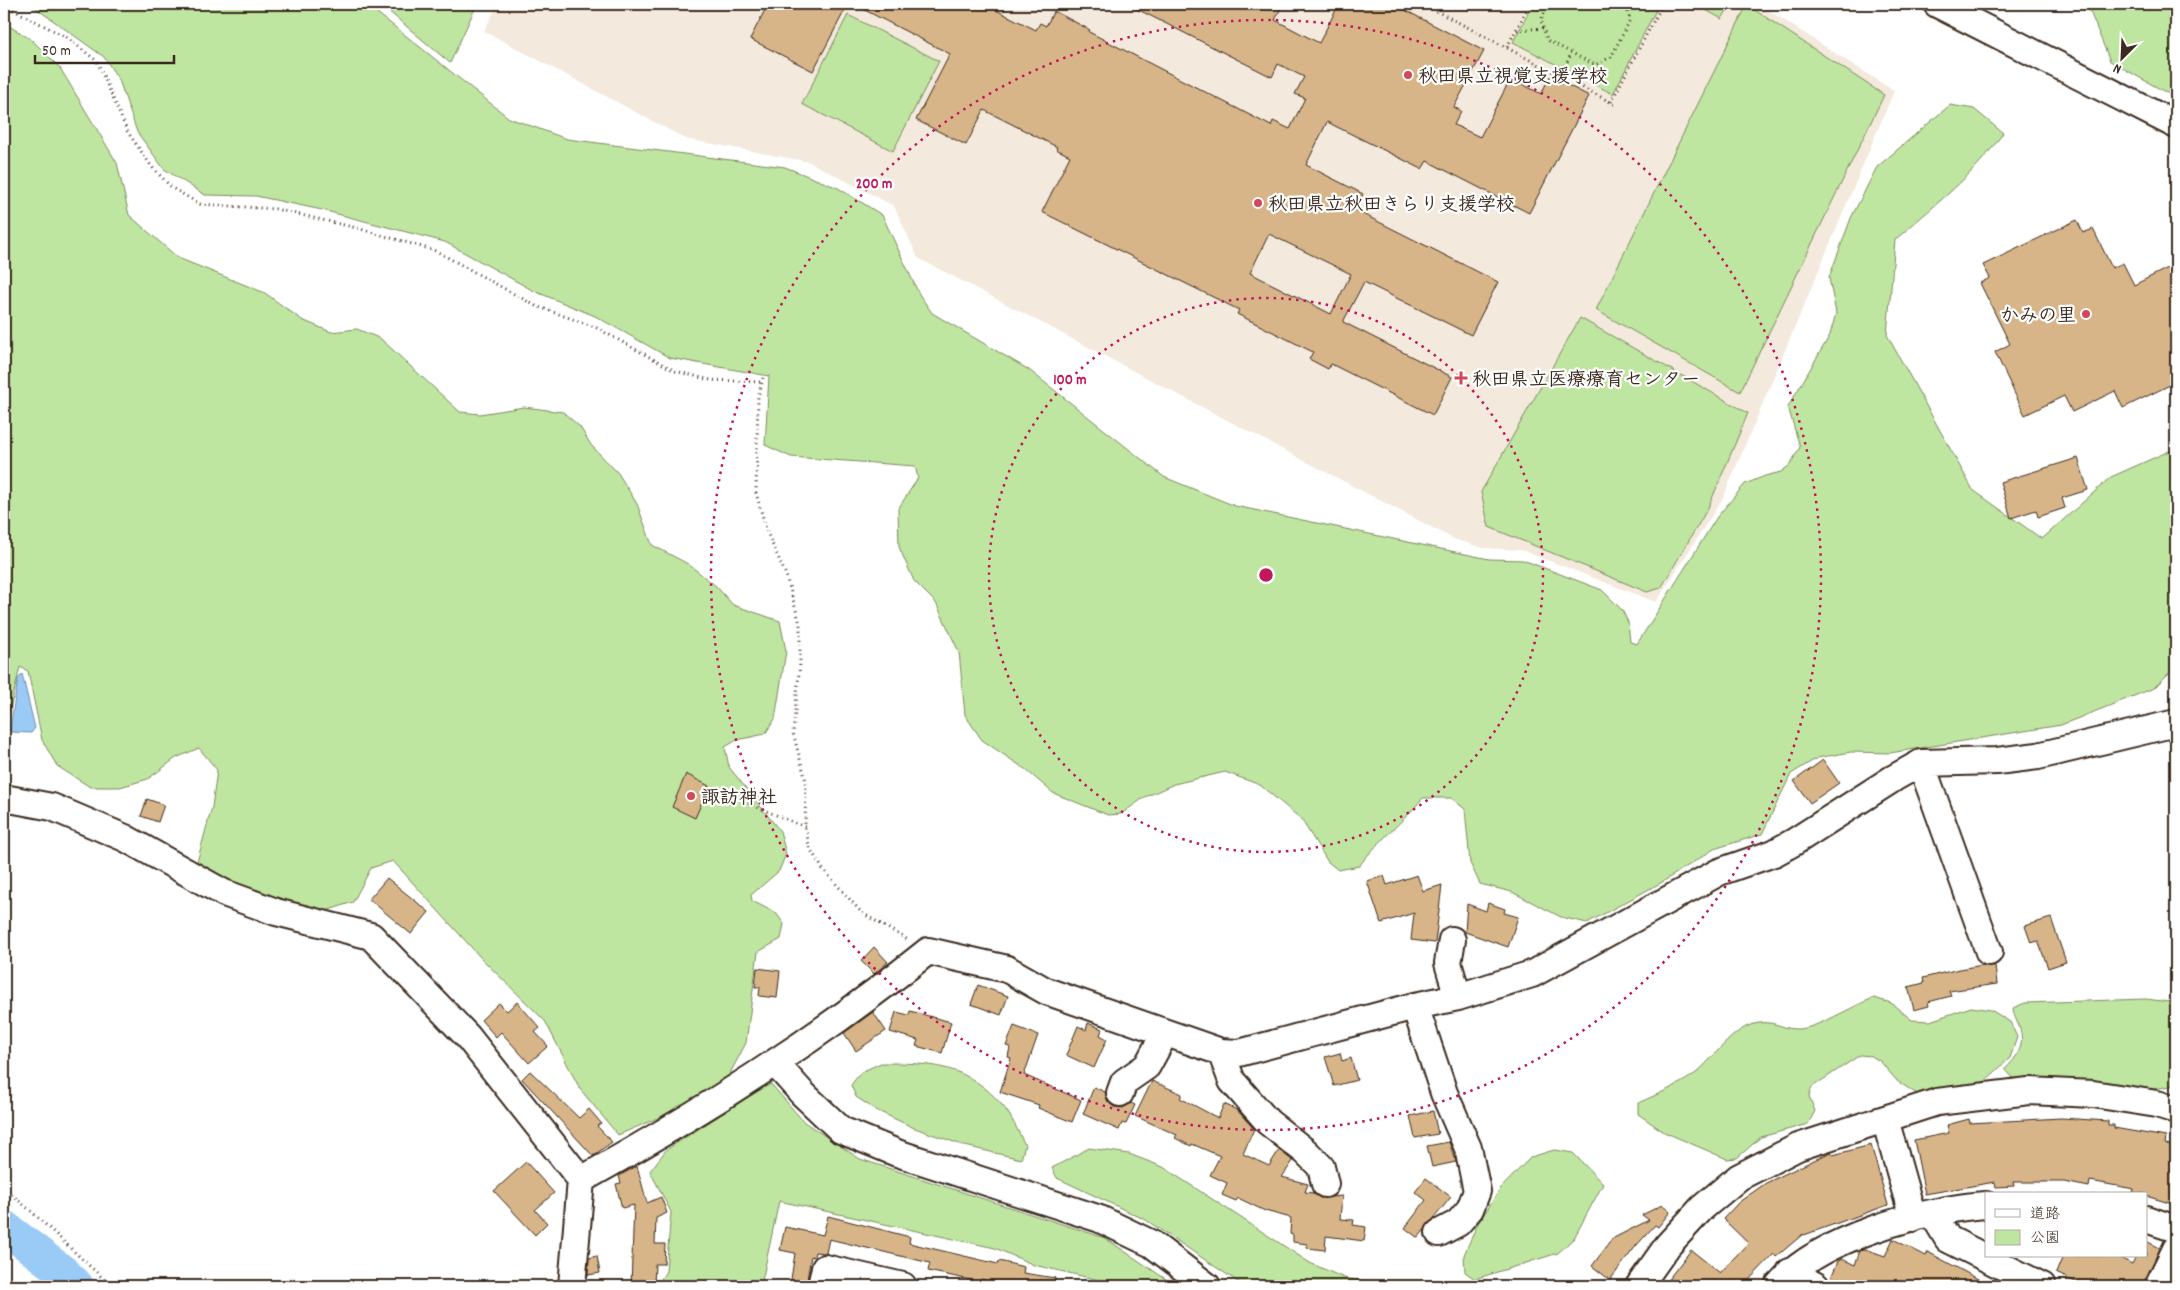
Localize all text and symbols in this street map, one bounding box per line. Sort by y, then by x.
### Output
scale bar [35,32,174,64]
north arrow [2098,32,2148,82]
text: 50 m [42,41,71,63]
text: N [2110,57,2125,79]
place label: 秋田県立視覚支援学校 [1418,65,1608,92]
marker: 秋田県立視覚支援学校 [1402,69,1414,81]
text: 200 m [856,174,892,196]
place label: 秋田県立秋田きらり支援学校 [1268,193,1515,220]
marker: 秋田県立秋田きらり支援学校 [1252,197,1264,209]
place label: かみの里 [2000,304,2076,331]
marker: かみの里 [2080,308,2092,320]
place label: 秋田県立医療療育センター [1472,368,1700,395]
text: 100 m [1053,370,1087,392]
marker: 秋田県立医療療育センター [1454,371,1468,385]
centre of rings [1257,566,1275,584]
place label: 諏訪神社 [701,786,777,813]
marker: 諏訪神社 [685,790,697,802]
legend [1985,1192,2148,1258]
text: 道路 [2030,1204,2060,1226]
text: 公園 [2030,1228,2060,1250]

